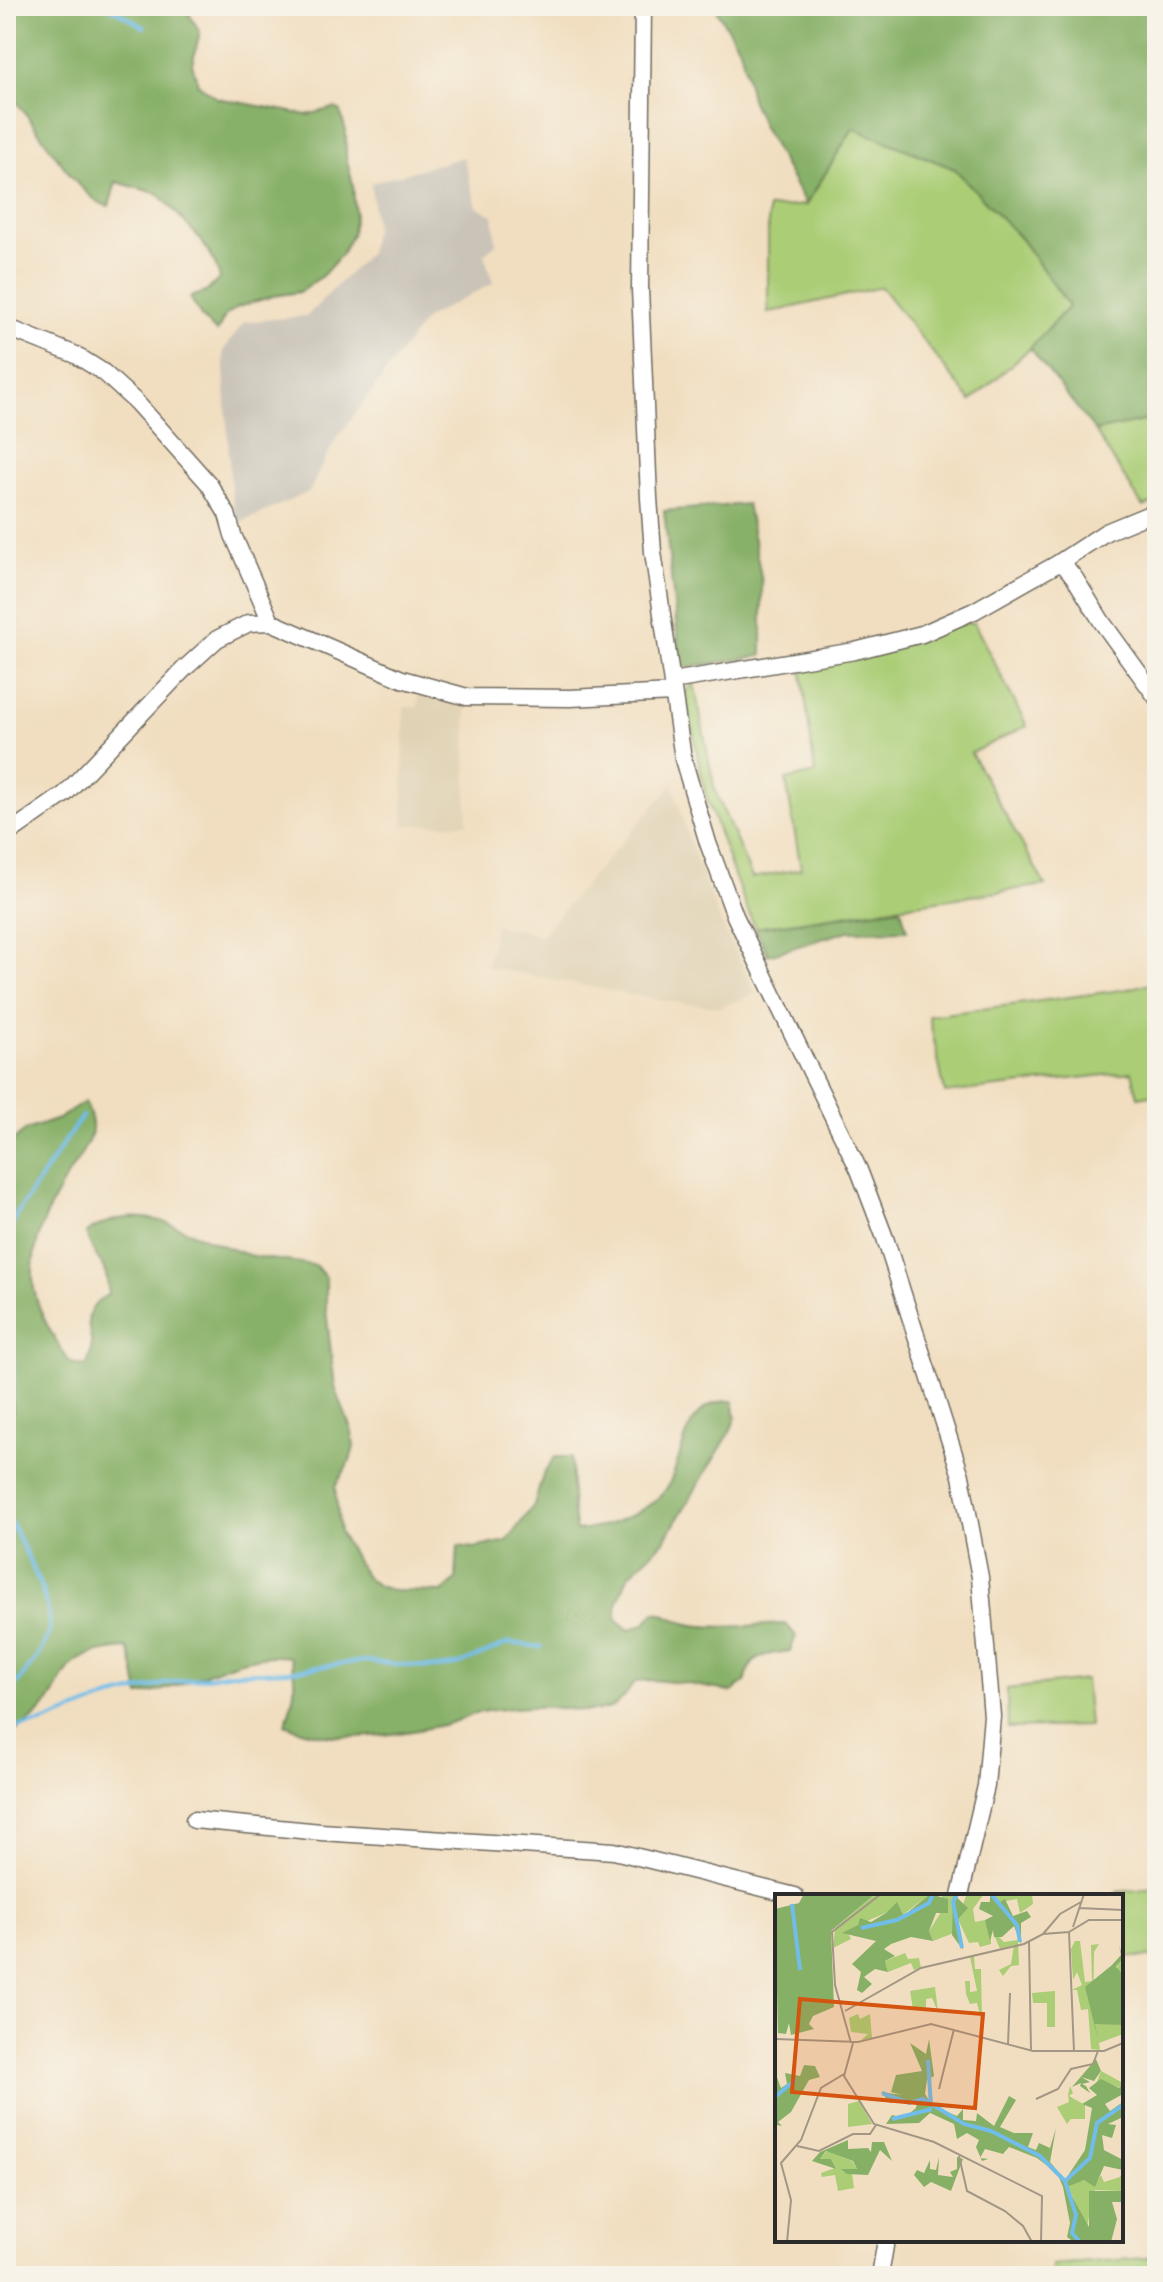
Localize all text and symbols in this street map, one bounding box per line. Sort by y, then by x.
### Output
inset map [775,1894,1123,2242]

